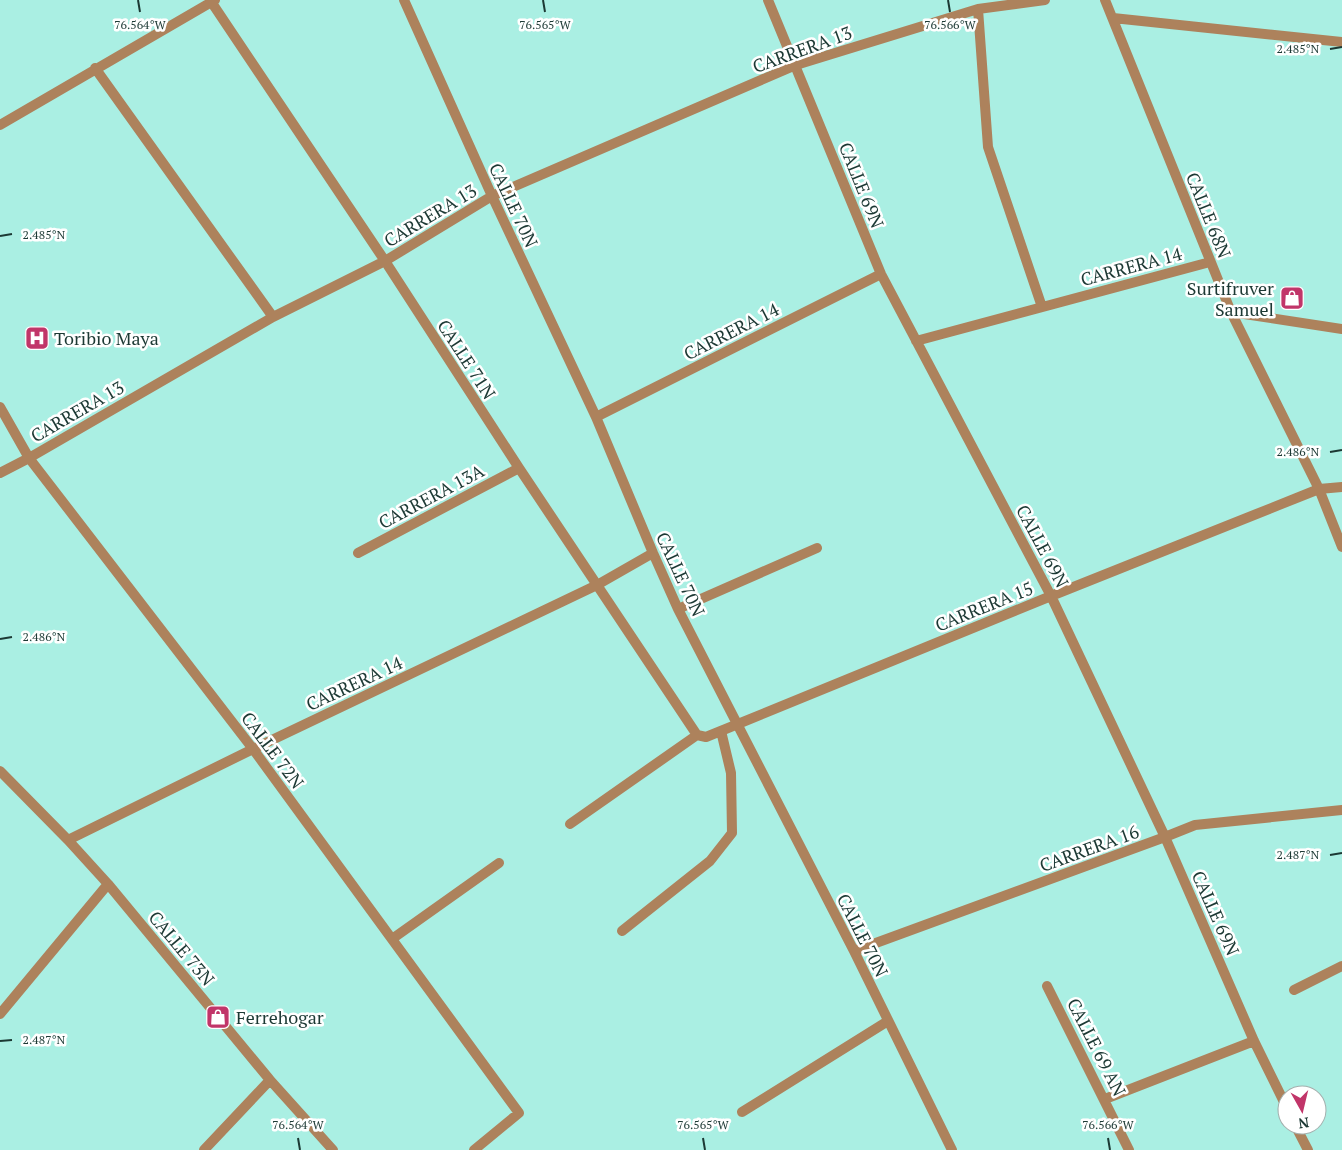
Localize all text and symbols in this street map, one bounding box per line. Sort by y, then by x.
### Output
text: 76.564°W [114,17,167,32]
text: 76.565°W [519,17,572,32]
text: 76.566°W [924,17,977,32]
street label: CARRERA 13 [749,20,855,78]
text: 2.485°N [1277,41,1320,56]
street label: CALLE 69N [834,139,890,231]
street label: CALLE 70N [484,159,544,251]
street label: CALLE 68N [1181,169,1237,261]
street label: CARRERA 13 [379,178,481,252]
text: 2.485°N [23,227,66,242]
street label: CARRERA 14 [1078,241,1185,291]
place label: Surtifruver Samuel [1187,276,1274,321]
shop icon: Surtifruver Samuel [1279,285,1305,311]
street label: CARRERA 14 [679,297,783,365]
street label: CALLE 71N [432,315,502,403]
hospital icon: Toribio Maya [24,325,50,351]
place label: Toribio Maya [54,326,159,350]
street label: CARRERA 13 [26,375,128,447]
text: 2.486°N [1277,444,1320,459]
street label: CARRERA 13A [374,458,489,534]
street label: CALLE 69N [1011,500,1075,592]
street label: CALLE 70N [651,528,711,620]
street label: CARRERA 15 [931,575,1037,637]
text: 2.486°N [23,629,66,644]
street label: CARRERA 14 [302,650,406,716]
street label: CALLE 72N [236,707,310,793]
street label: CARRERA 16 [1036,819,1142,877]
text: 2.487°N [1277,847,1320,862]
street label: CALLE 69N [1187,867,1245,959]
street label: CALLE 70N [832,889,894,981]
street label: CALLE 73N [144,906,220,990]
street label: CALLE 69 AN [1062,994,1132,1100]
shop icon: Ferrehogar [205,1004,231,1030]
place label: Ferrehogar [236,1005,324,1029]
text: 2.487°N [23,1032,66,1047]
north arrow [1277,1085,1327,1135]
text: N [1297,1113,1310,1134]
text: 76.564°W [272,1117,325,1132]
text: 76.565°W [677,1117,730,1132]
text: 76.566°W [1082,1117,1135,1132]

